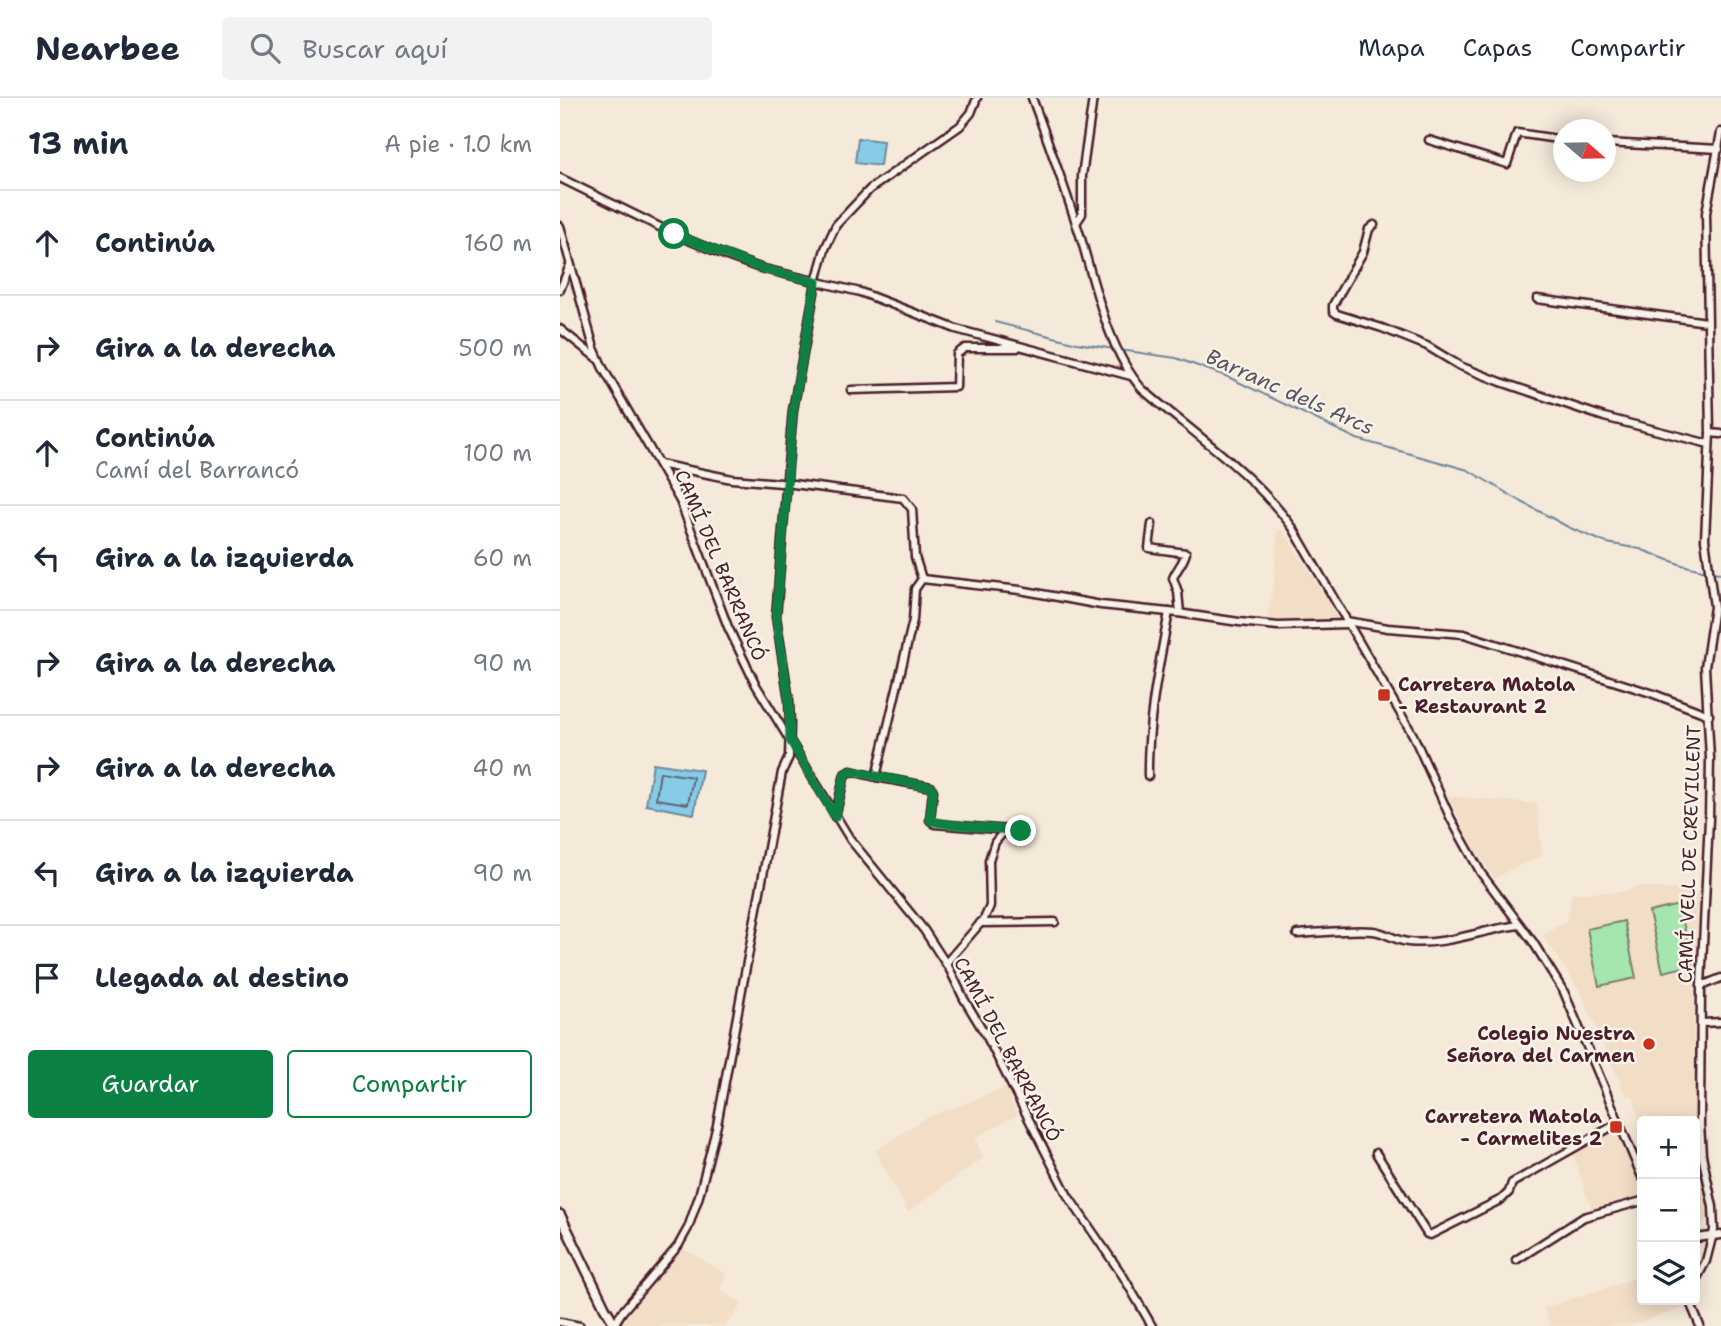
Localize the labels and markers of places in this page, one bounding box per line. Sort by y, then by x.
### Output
place label: Carretera Matola - Restaurant 2 [1398,672,1575,719]
marker: Carretera Matola - Restaurant 2 [1376,687,1392,703]
place label: Colegio Nuestra Señora del Carmen [1446,1021,1635,1068]
marker: Colegio Nuestra Señora del Carmen [1641,1036,1657,1052]
place label: Carretera Matola - Carmelites 2 [1425,1104,1602,1151]
marker: Carretera Matola - Carmelites 2 [1608,1119,1624,1135]

